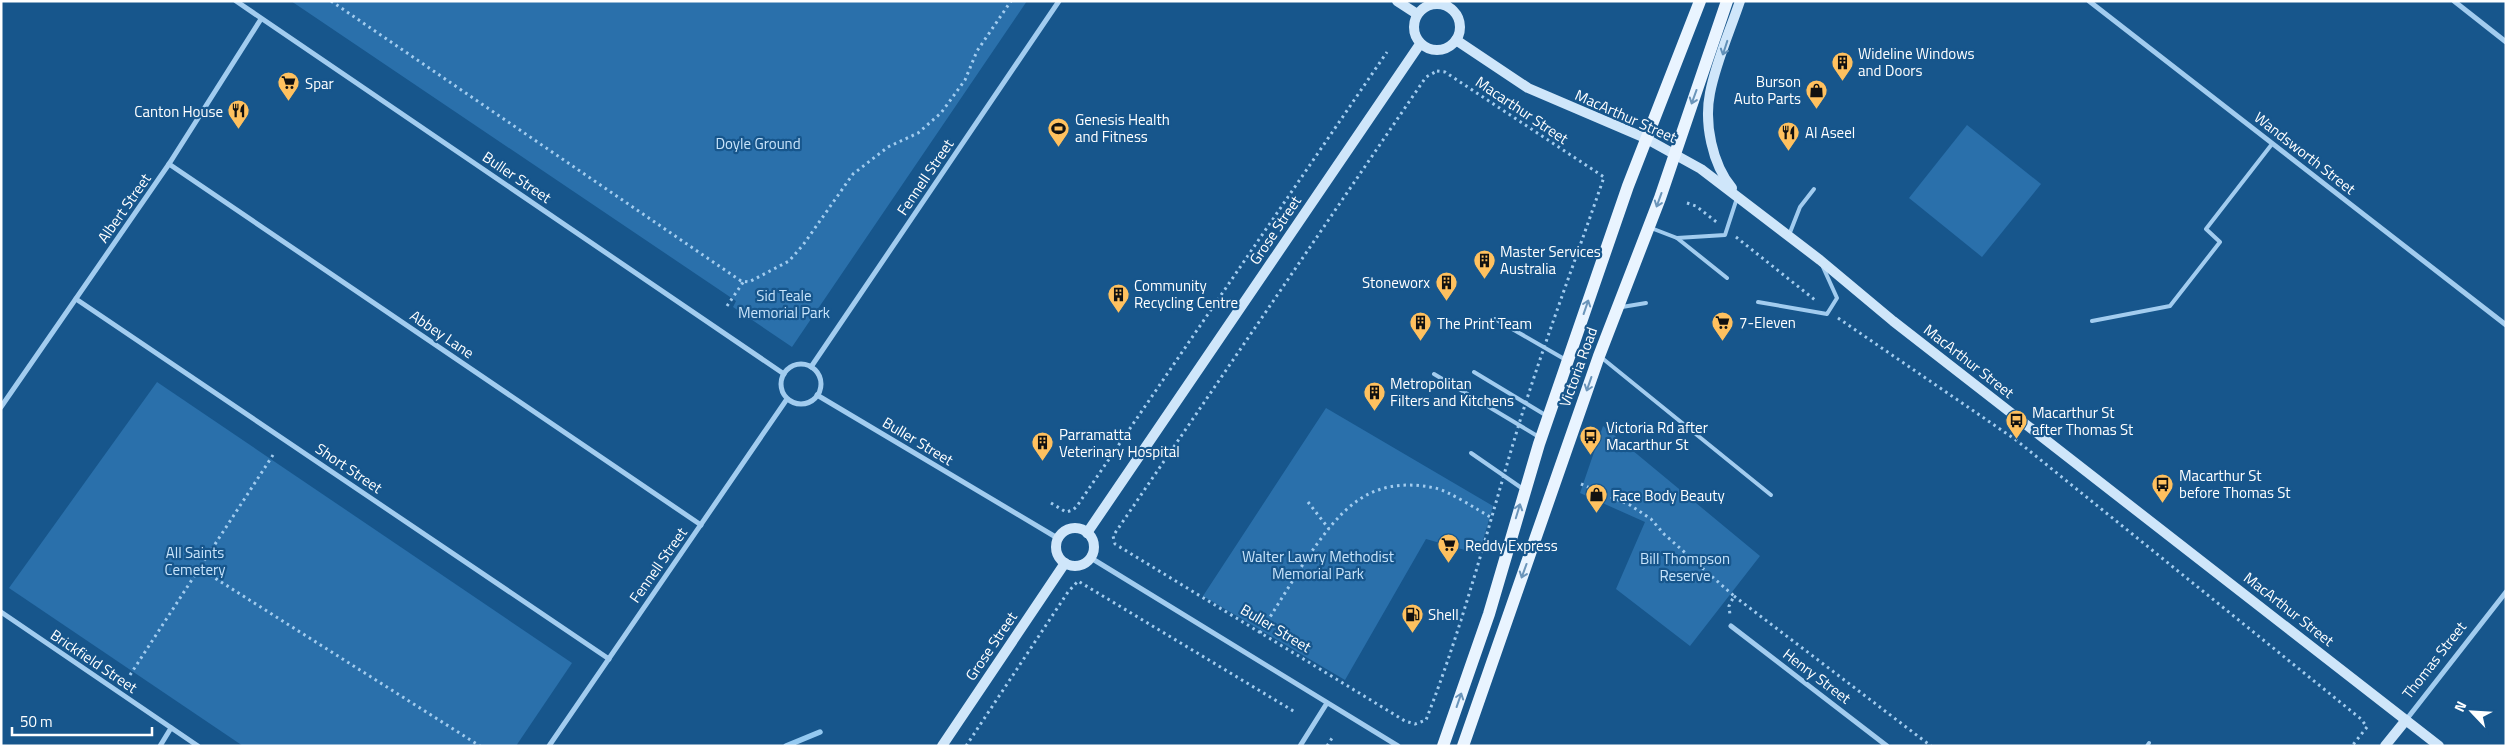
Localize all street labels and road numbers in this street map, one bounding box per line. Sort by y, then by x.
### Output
street label: Macarthur Street [1471,70,1574,150]
street label: MacArthur Street [1571,83,1681,149]
street label: Wandsworth Street [2249,106,2361,200]
street label: Fennell Street [891,134,959,220]
street label: Buller Street [478,145,557,209]
street label: Albert Street [92,168,157,247]
street label: Grose Street [1243,190,1307,269]
street label: Abbey Lane [405,304,479,364]
street label: MacArthur Street [1919,318,2020,404]
street label: Victoria Road [1553,324,1603,410]
street label: Buller Street [878,411,958,472]
street label: Short Street [311,437,388,499]
street label: Fennell Street [623,522,693,608]
street label: MacArthur Street [2239,566,2340,652]
street label: Buller Street [1236,598,1316,659]
street label: Grose Street [959,606,1023,685]
street label: Thomas Street [2396,616,2472,704]
street label: Brickfield Street [46,623,143,699]
street label: Henry Street [1778,643,1856,710]

